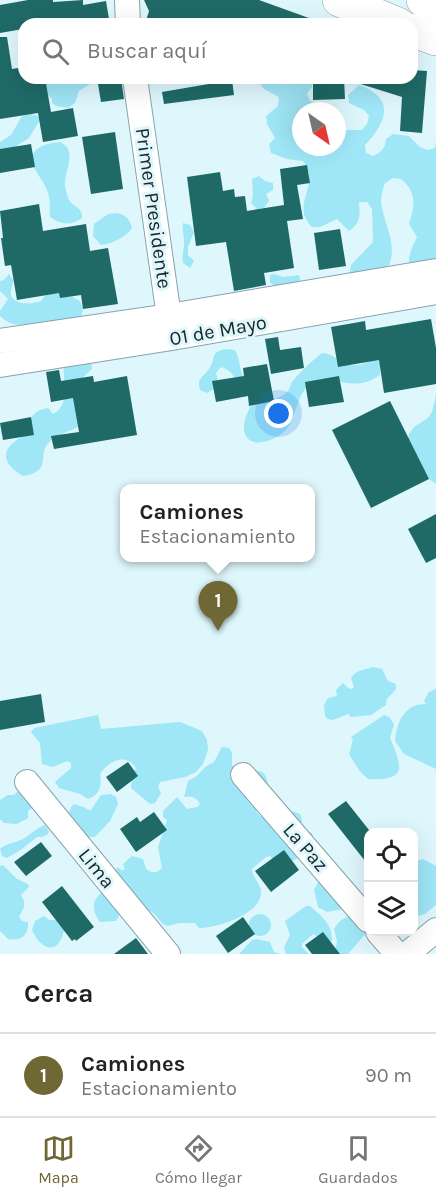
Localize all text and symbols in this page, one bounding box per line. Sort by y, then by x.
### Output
search box [18,18,418,84]
icon: search [39,35,72,68]
text: Buscar aquí [87,38,207,64]
north arrow [292,102,346,156]
street label: Primer Presidente [131,126,176,290]
street label: 01 de Mayo [168,311,268,350]
your location [264,399,293,428]
popup [120,484,315,562]
text: Camiones [139,499,244,525]
text: Estacionamiento [139,525,296,548]
pin: 1 [198,582,238,631]
street label: La Paz [278,818,333,876]
map controls [364,828,418,936]
button: locate [364,828,418,882]
street label: Lima [74,844,120,893]
button: layers [364,882,418,936]
text: Cerca [24,978,93,1009]
text: Camiones [81,1051,185,1077]
text: 1 [40,1064,47,1087]
text: 90 m [365,1064,412,1087]
text: Estacionamiento [81,1077,237,1100]
tab: Mapa [38,1132,79,1187]
tab: Cómo llegar [155,1132,242,1187]
tab: Guardados [318,1132,398,1187]

